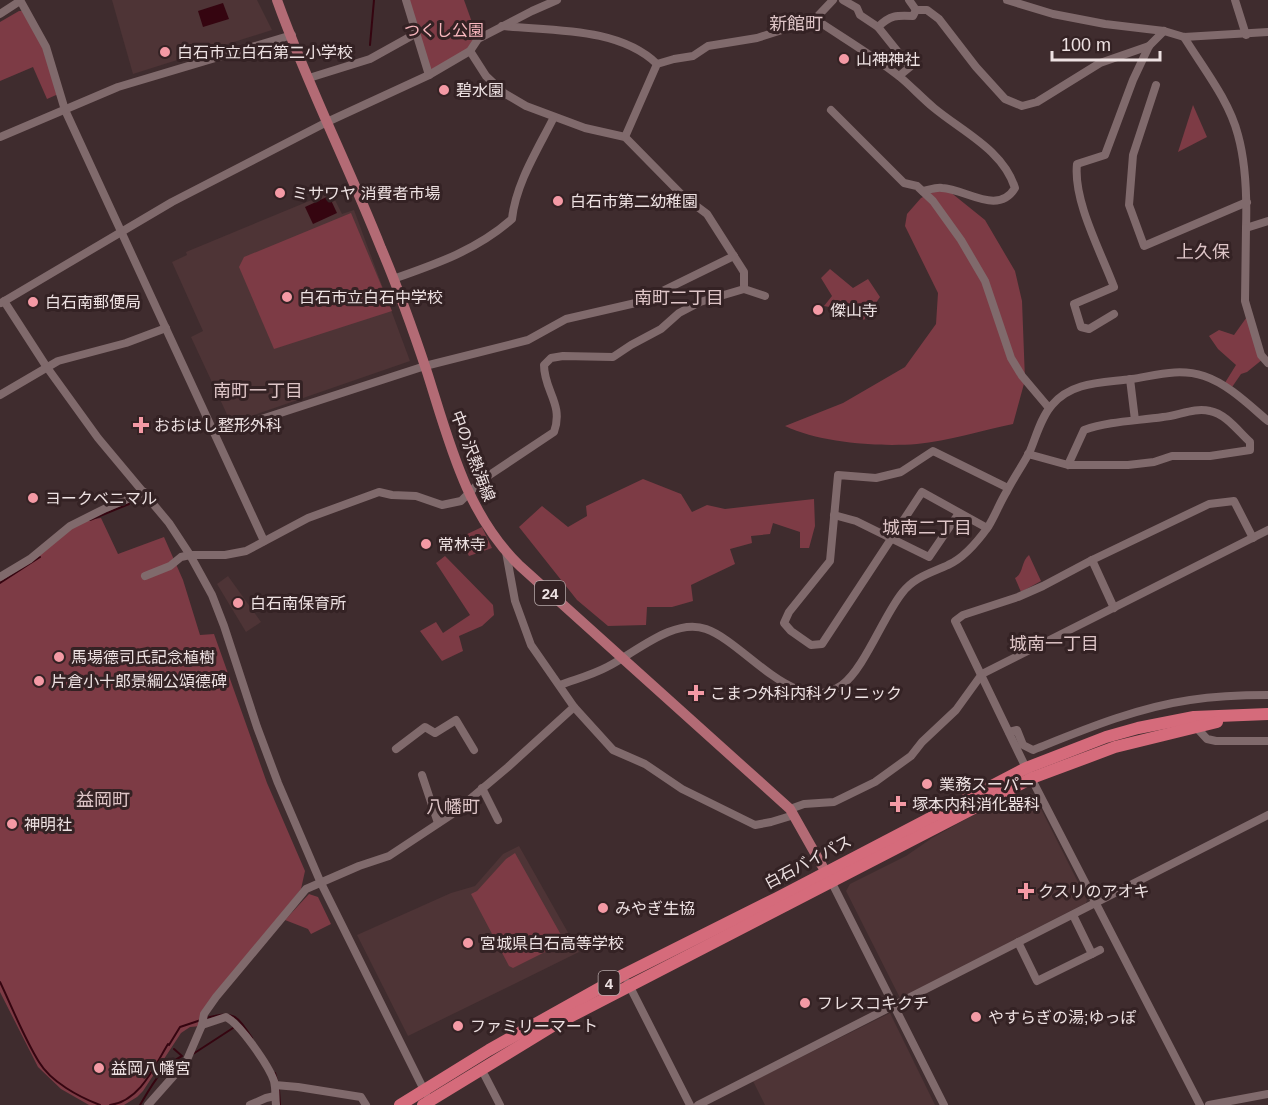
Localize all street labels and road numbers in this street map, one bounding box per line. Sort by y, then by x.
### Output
street label: 中の沢熱海線 [448,408,498,504]
road number: 24 [535,581,565,605]
street label: 白石バイパス [762,832,854,892]
road number: 4 [598,971,620,995]

